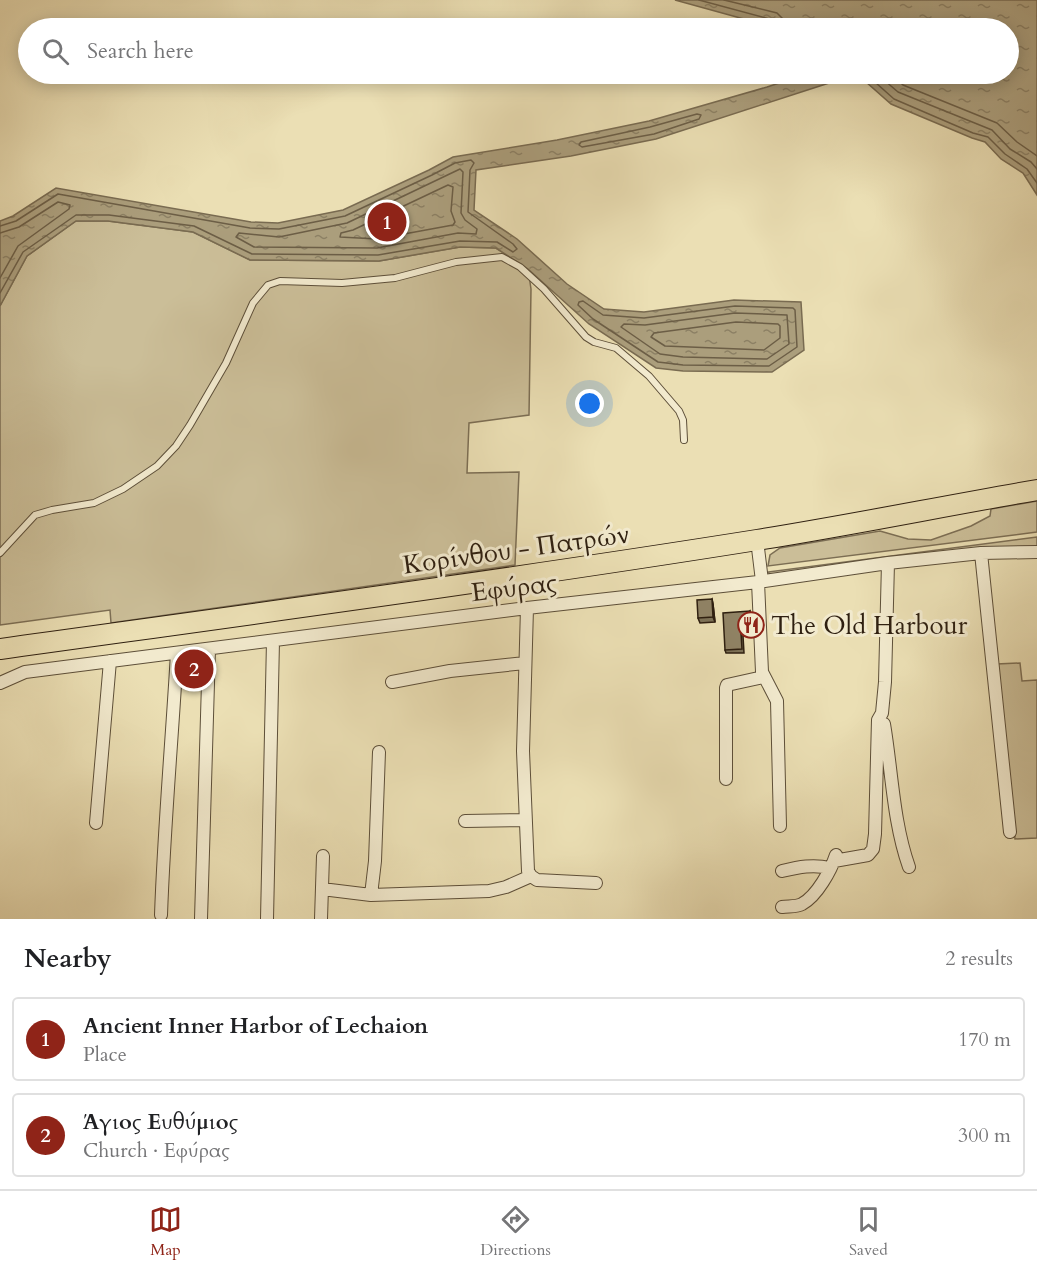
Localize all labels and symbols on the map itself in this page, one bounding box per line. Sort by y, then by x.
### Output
pin: 1 [368,200,406,244]
your location [575,389,604,418]
street label: Κορίνθου - Πατρών [401,516,632,583]
street label: Εφύρας [469,565,559,610]
place label: The Old Harbour [771,608,968,643]
restaurant icon: The Old Harbour [736,610,766,640]
pin: 2 [174,646,214,692]

